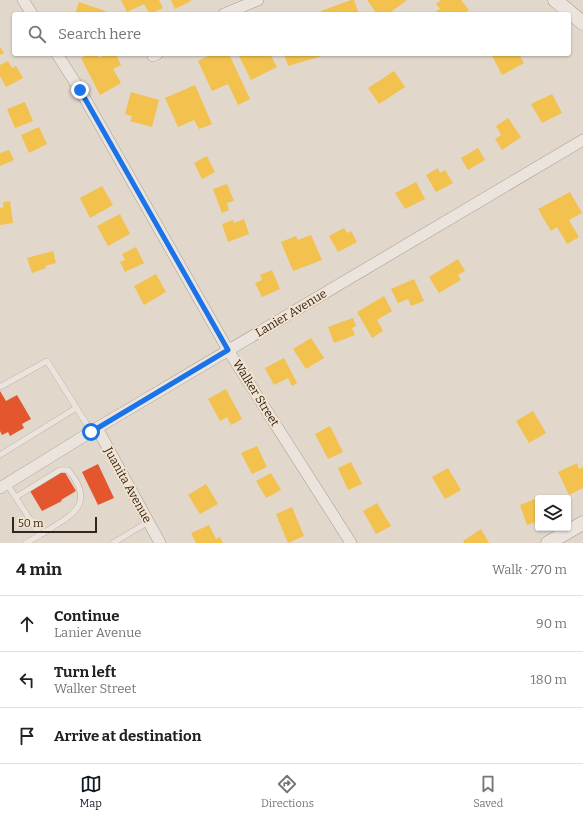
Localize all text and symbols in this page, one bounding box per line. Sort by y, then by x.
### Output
search box [12,12,571,56]
icon: search [26,23,48,45]
text: Search here [58,25,141,43]
route end [71,81,89,99]
street label: Lanier Avenue [253,286,329,340]
street label: Walker Street [230,357,282,429]
route start [82,423,100,441]
street label: Juanita Avenue [101,444,155,525]
map controls [535,495,571,531]
button: layers [535,495,571,531]
scale bar [12,515,97,534]
text: 50 m [18,517,44,530]
text: 4 min [16,559,62,580]
text: Walk · 270 m [492,562,567,577]
text: Continue [54,607,120,625]
icon: ahead [16,613,38,635]
text: 90 m [536,616,567,631]
text: Lanier Avenue [54,625,141,640]
text: Turn left [54,663,116,681]
icon: left [16,669,38,691]
text: 180 m [531,672,567,687]
text: Walker Street [54,681,136,696]
icon: arrive [16,725,38,747]
text: Arrive at destination [54,727,201,745]
tab: Map [80,773,102,810]
tab: Directions [261,773,314,810]
tab: Saved [473,773,503,810]

